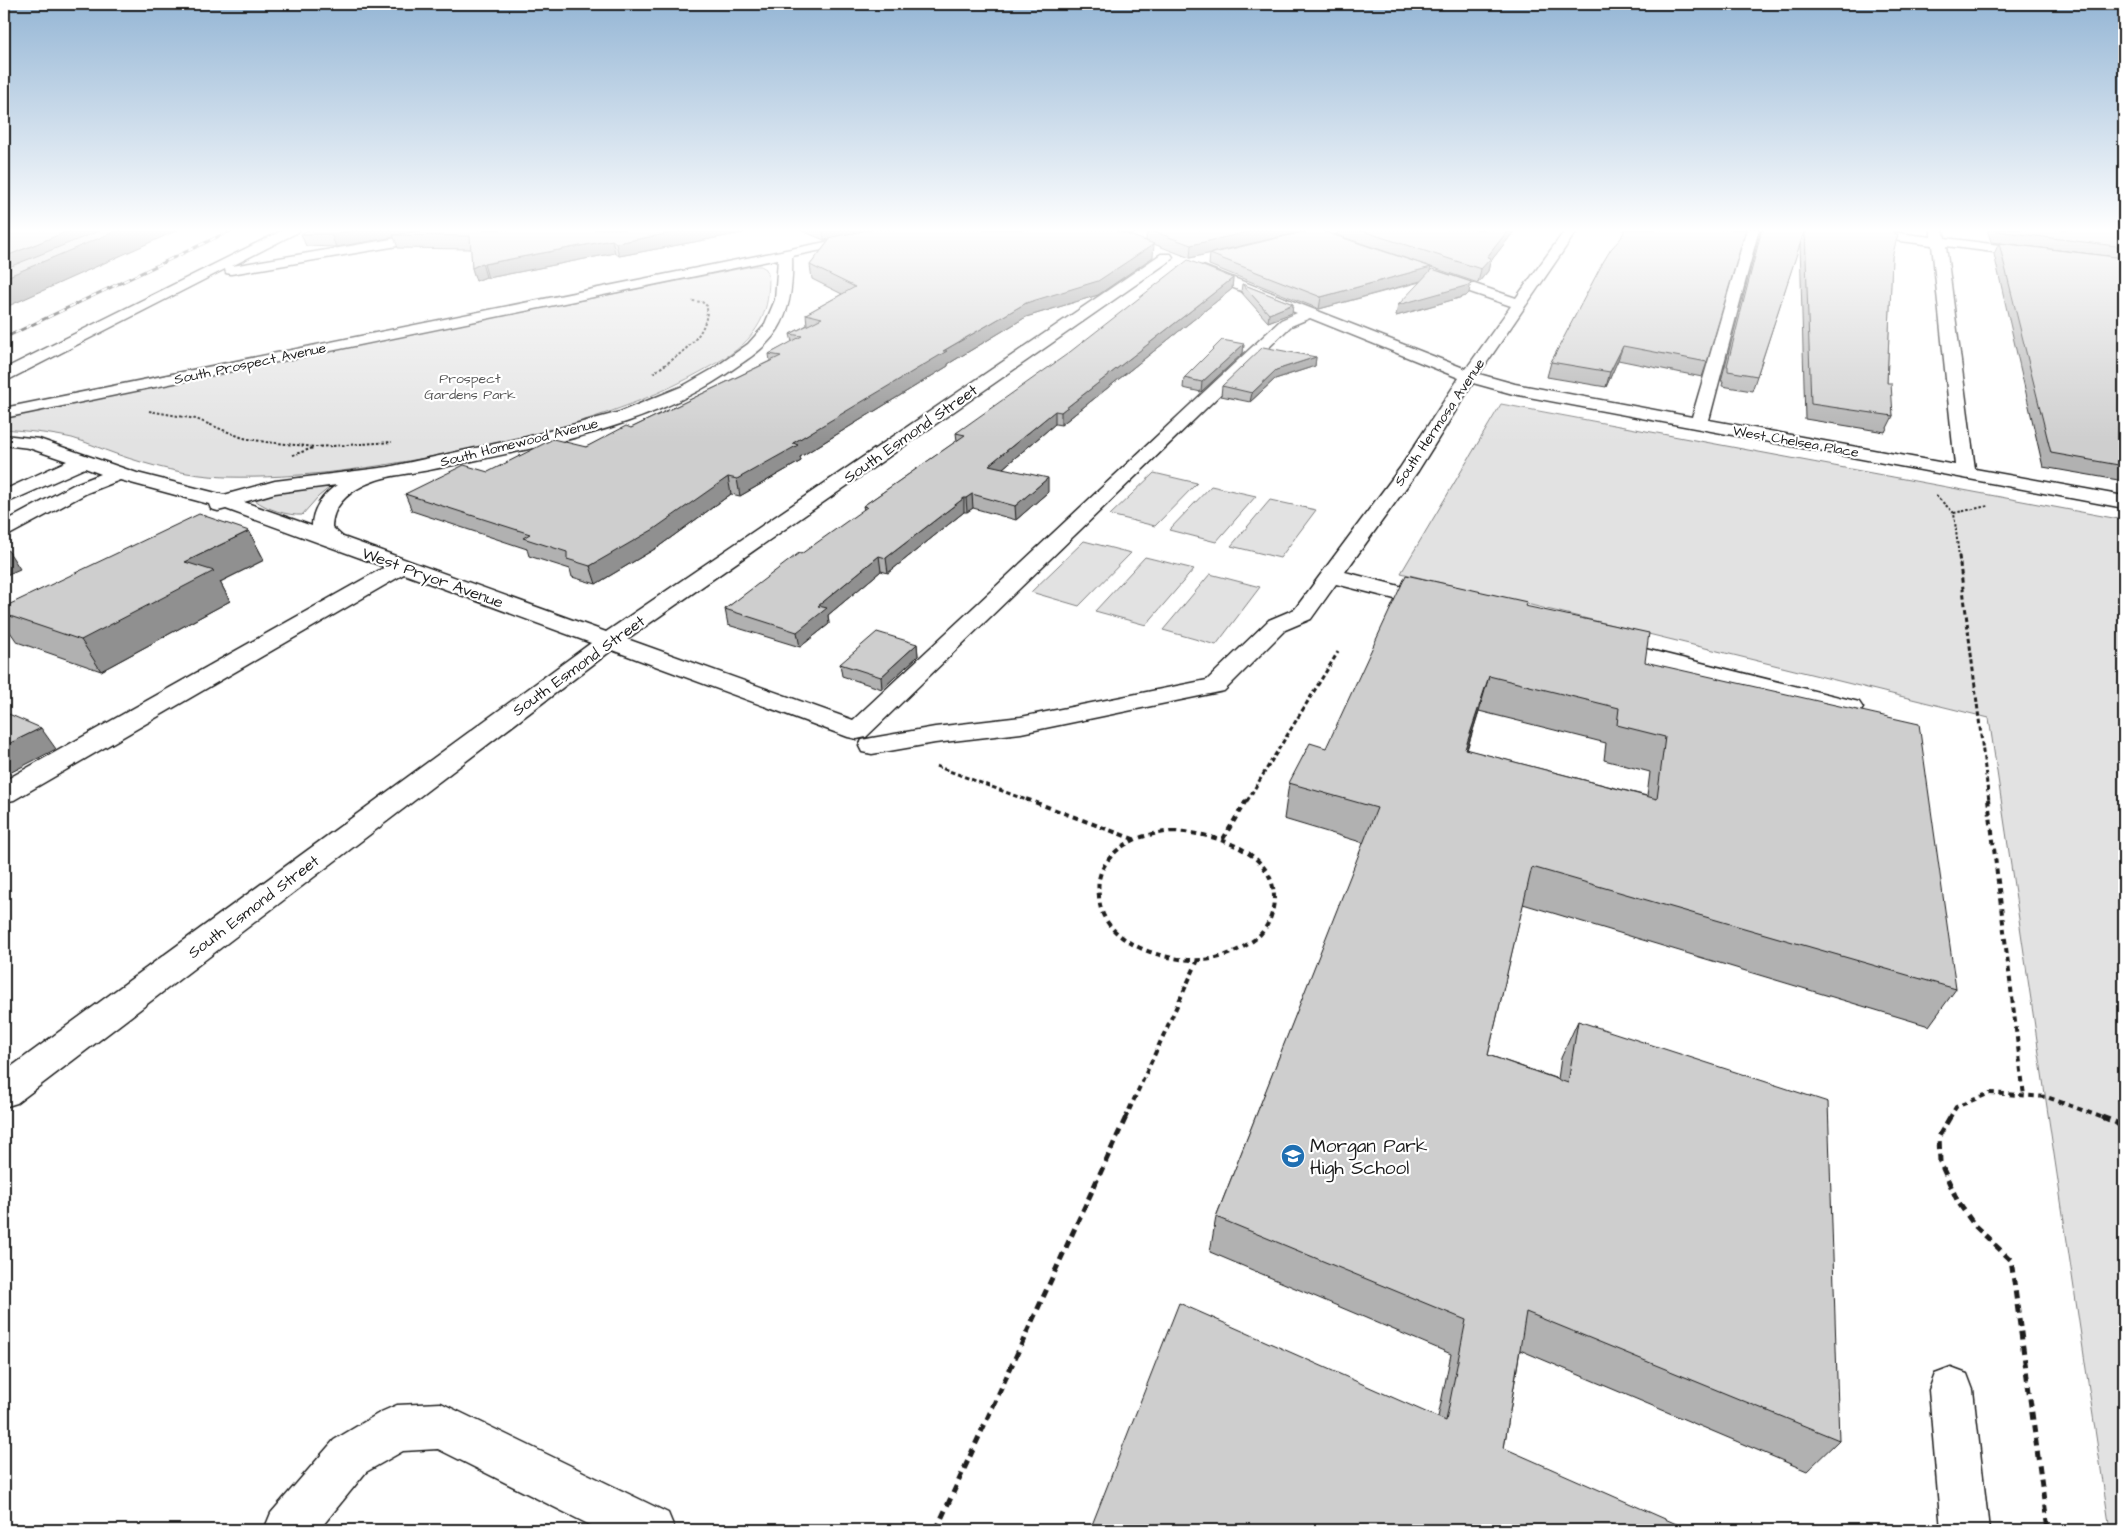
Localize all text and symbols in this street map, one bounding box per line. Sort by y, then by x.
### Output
street label: South Prospect Avenue [172,338,328,390]
street label: South Hermosa Avenue [1390,354,1490,490]
park label: Prospect Gardens Park [424,369,516,405]
street label: South Esmond Street [839,379,982,488]
street label: South Homewood Avenue [438,414,601,472]
street label: West Chelsea Place [1731,421,1861,463]
street label: West Pryor Avenue [359,542,507,615]
street label: South Esmond Street [508,610,650,721]
street label: South Esmond Street [183,850,324,963]
place label: Morgan Park High School [1310,1133,1428,1183]
school or university icon: Morgan Park High School [1280,1143,1306,1169]

